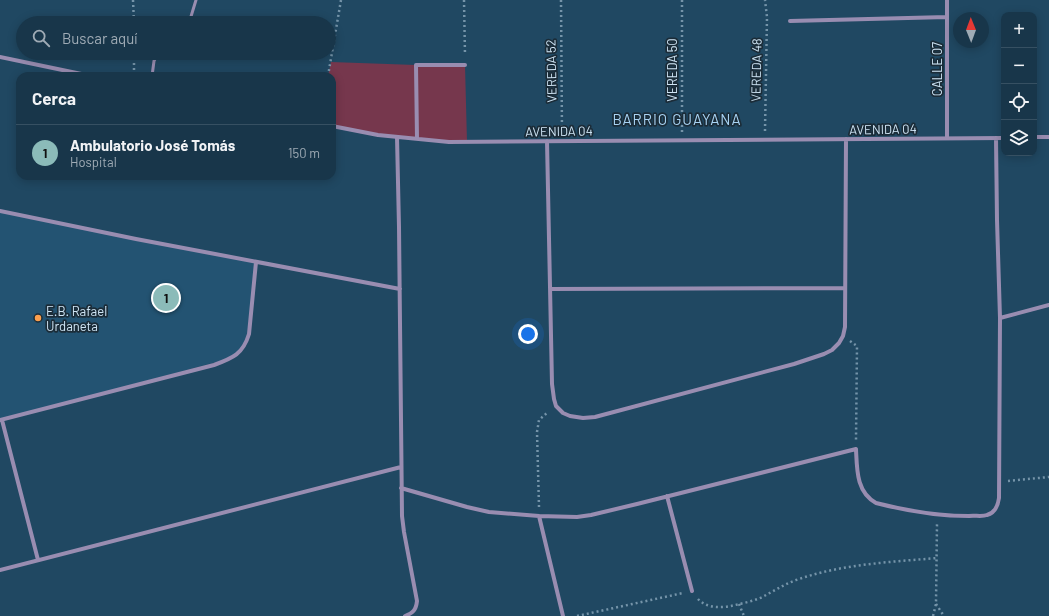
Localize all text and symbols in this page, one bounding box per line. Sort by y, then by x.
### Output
north arrow [953,12,989,48]
map controls [1001,12,1037,156]
button: + [1001,12,1037,48]
search box [16,16,336,60]
icon: search [30,27,52,49]
text: Buscar aquí [62,29,138,47]
street label: VEREDA 50 [664,38,680,102]
street label: VEREDA 48 [747,38,765,102]
street label: VEREDA 52 [542,39,560,103]
street label: CALLE 07 [929,42,945,96]
button: − [1001,48,1037,84]
button: locate [1001,84,1037,120]
text: Cerca [32,88,76,108]
district label: BARRIO GUAYANA [612,110,742,128]
street label: AVENIDA 04 [849,120,917,138]
button: layers [1001,120,1037,156]
street label: AVENIDA 04 [525,122,593,140]
text: Ambulatorio José Tomás [70,136,235,154]
text: 1 [43,145,47,161]
text: 150 m [288,145,320,161]
text: Hospital [70,154,117,170]
pin: 1 [153,283,179,313]
place label: E.B. Rafael Urdaneta [46,303,107,334]
marker: E.B. Rafael Urdaneta [33,313,43,323]
your location [518,324,538,344]

